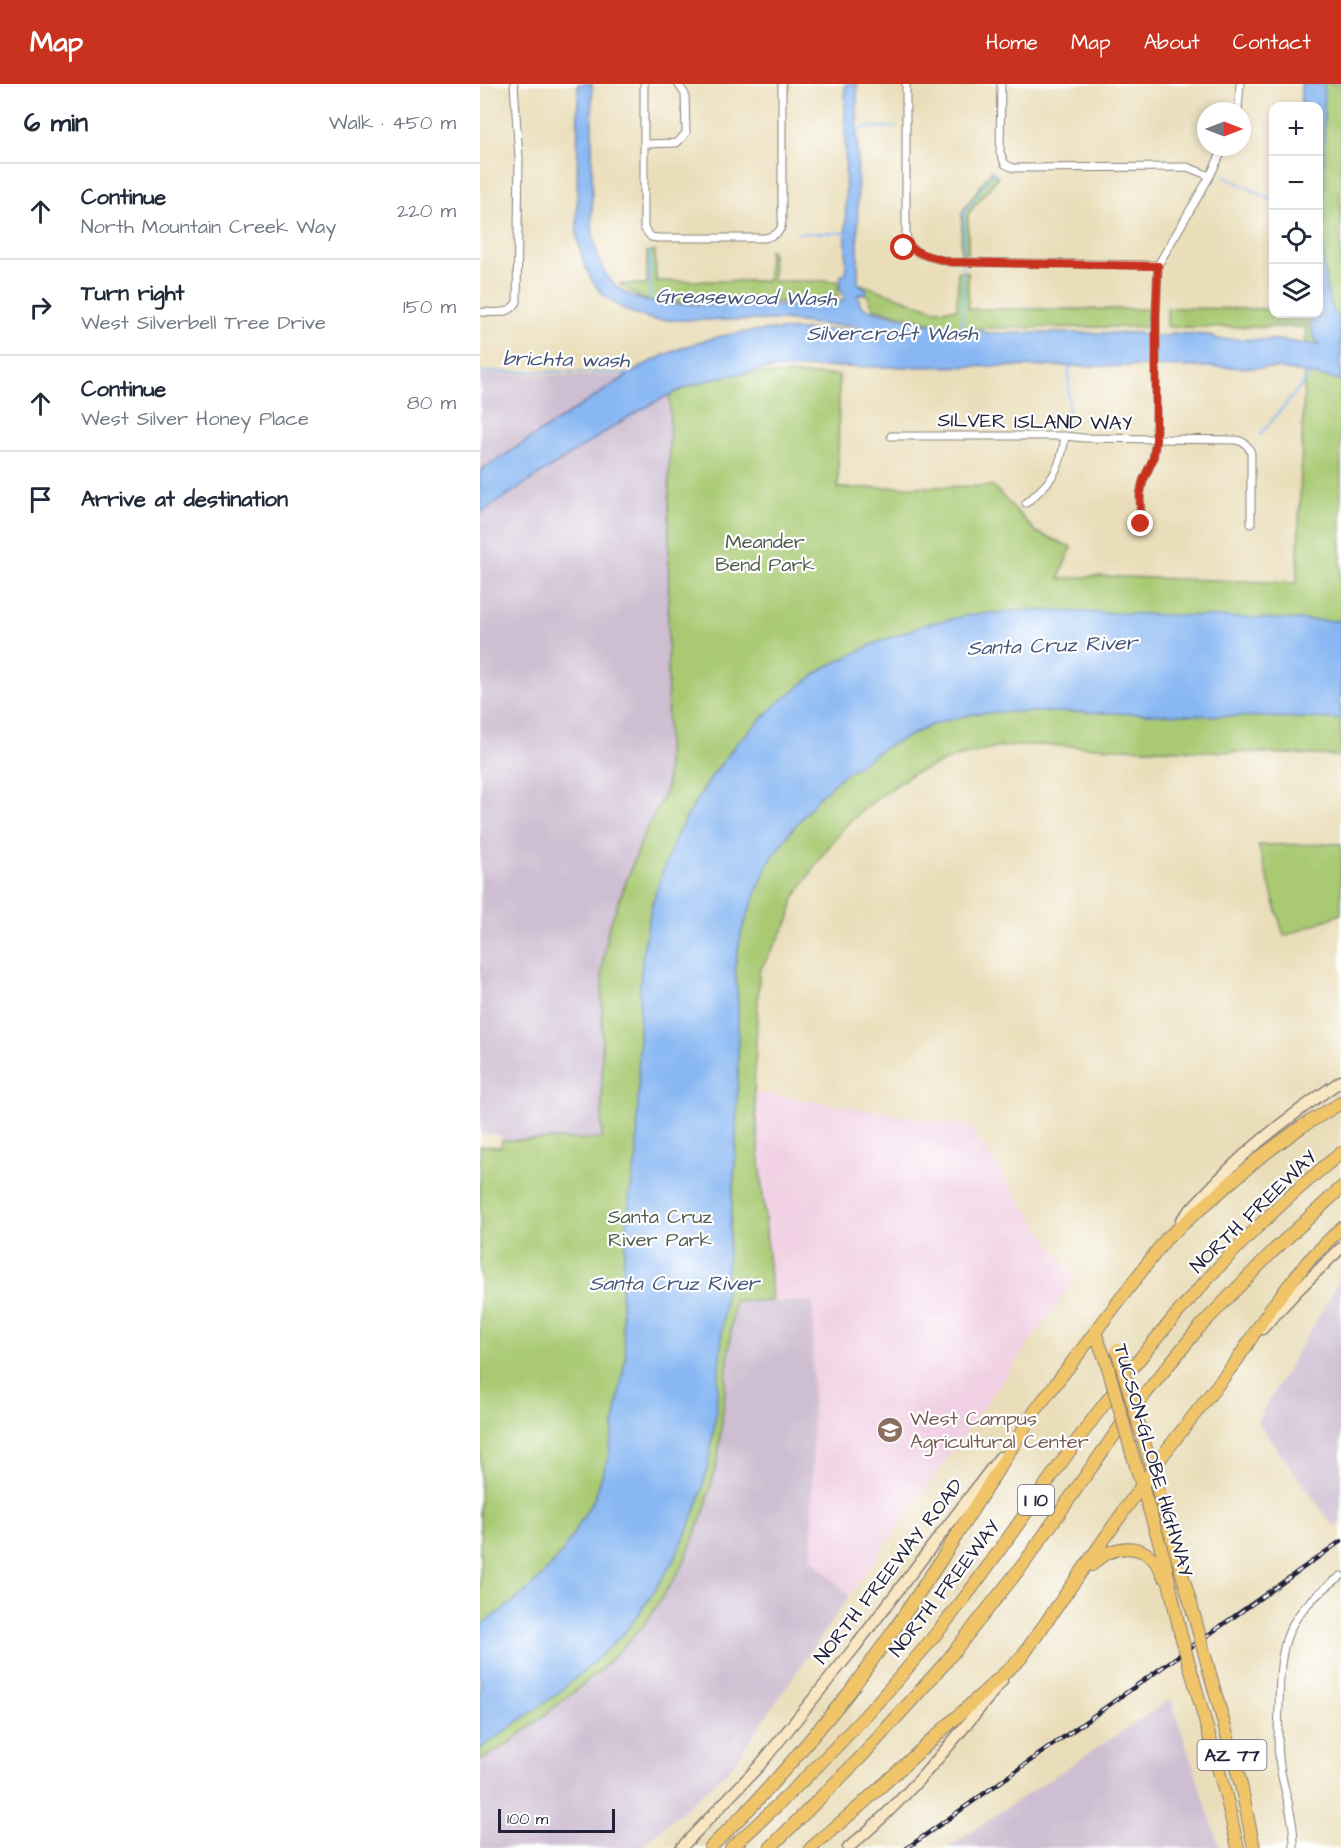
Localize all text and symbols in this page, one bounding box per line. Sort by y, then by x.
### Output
text: Map [30,23,83,62]
text: Home [986,28,1038,57]
text: Map [1071,28,1111,57]
text: About [1144,28,1200,57]
text: Contact [1233,28,1311,57]
north arrow [1197,102,1251,156]
map controls [1269,102,1323,318]
button: + [1269,102,1323,156]
text: 6 min [24,105,88,141]
text: Walk · 450 m [329,109,456,137]
button: − [1269,156,1323,210]
text: Continue [81,182,166,213]
icon: ahead [24,195,57,228]
text: 220 m [397,197,456,225]
button: locate [1269,210,1323,264]
text: North Mountain Creek Way [81,213,336,241]
route start [890,234,916,260]
button: layers [1269,264,1323,318]
text: Turn right [81,278,184,309]
water label: Greasewood Wash [655,281,838,314]
icon: right [24,291,57,324]
text: 150 m [403,293,456,321]
text: West Silverbell Tree Drive [81,309,326,337]
water label: Silvercroft Wash [806,319,979,348]
water label: brichta wash [503,344,631,375]
text: Continue [81,374,166,405]
icon: ahead [24,387,57,420]
text: 80 m [407,389,456,417]
text: West Silver Honey Place [81,405,309,433]
street label: SILVER ISLAND WAY [937,406,1133,438]
icon: arrive [24,483,57,516]
text: Arrive at destination [81,484,288,515]
route end [1127,510,1153,536]
park label: Meander Bend Park [715,528,815,579]
water label: Santa Cruz River [966,628,1140,663]
street label: NORTH FREEWAY [1184,1143,1324,1280]
park label: Santa Cruz River Park [608,1203,712,1254]
water label: Santa Cruz River [589,1269,761,1298]
street label: TUCSON-GLOBE HIGHWAY [1106,1340,1200,1580]
place label: West Campus Agricultural Center [910,1405,1089,1457]
school or university icon: West Campus Agricultural Center [875,1415,905,1445]
street label: NORTH FREEWAY ROAD [808,1474,968,1668]
road number: I 10 [1018,1485,1054,1515]
street label: NORTH FREEWAY [883,1515,1005,1661]
road number: AZ 77 [1198,1740,1266,1770]
scale bar [498,1806,615,1834]
text: 100 m [507,1808,548,1830]

